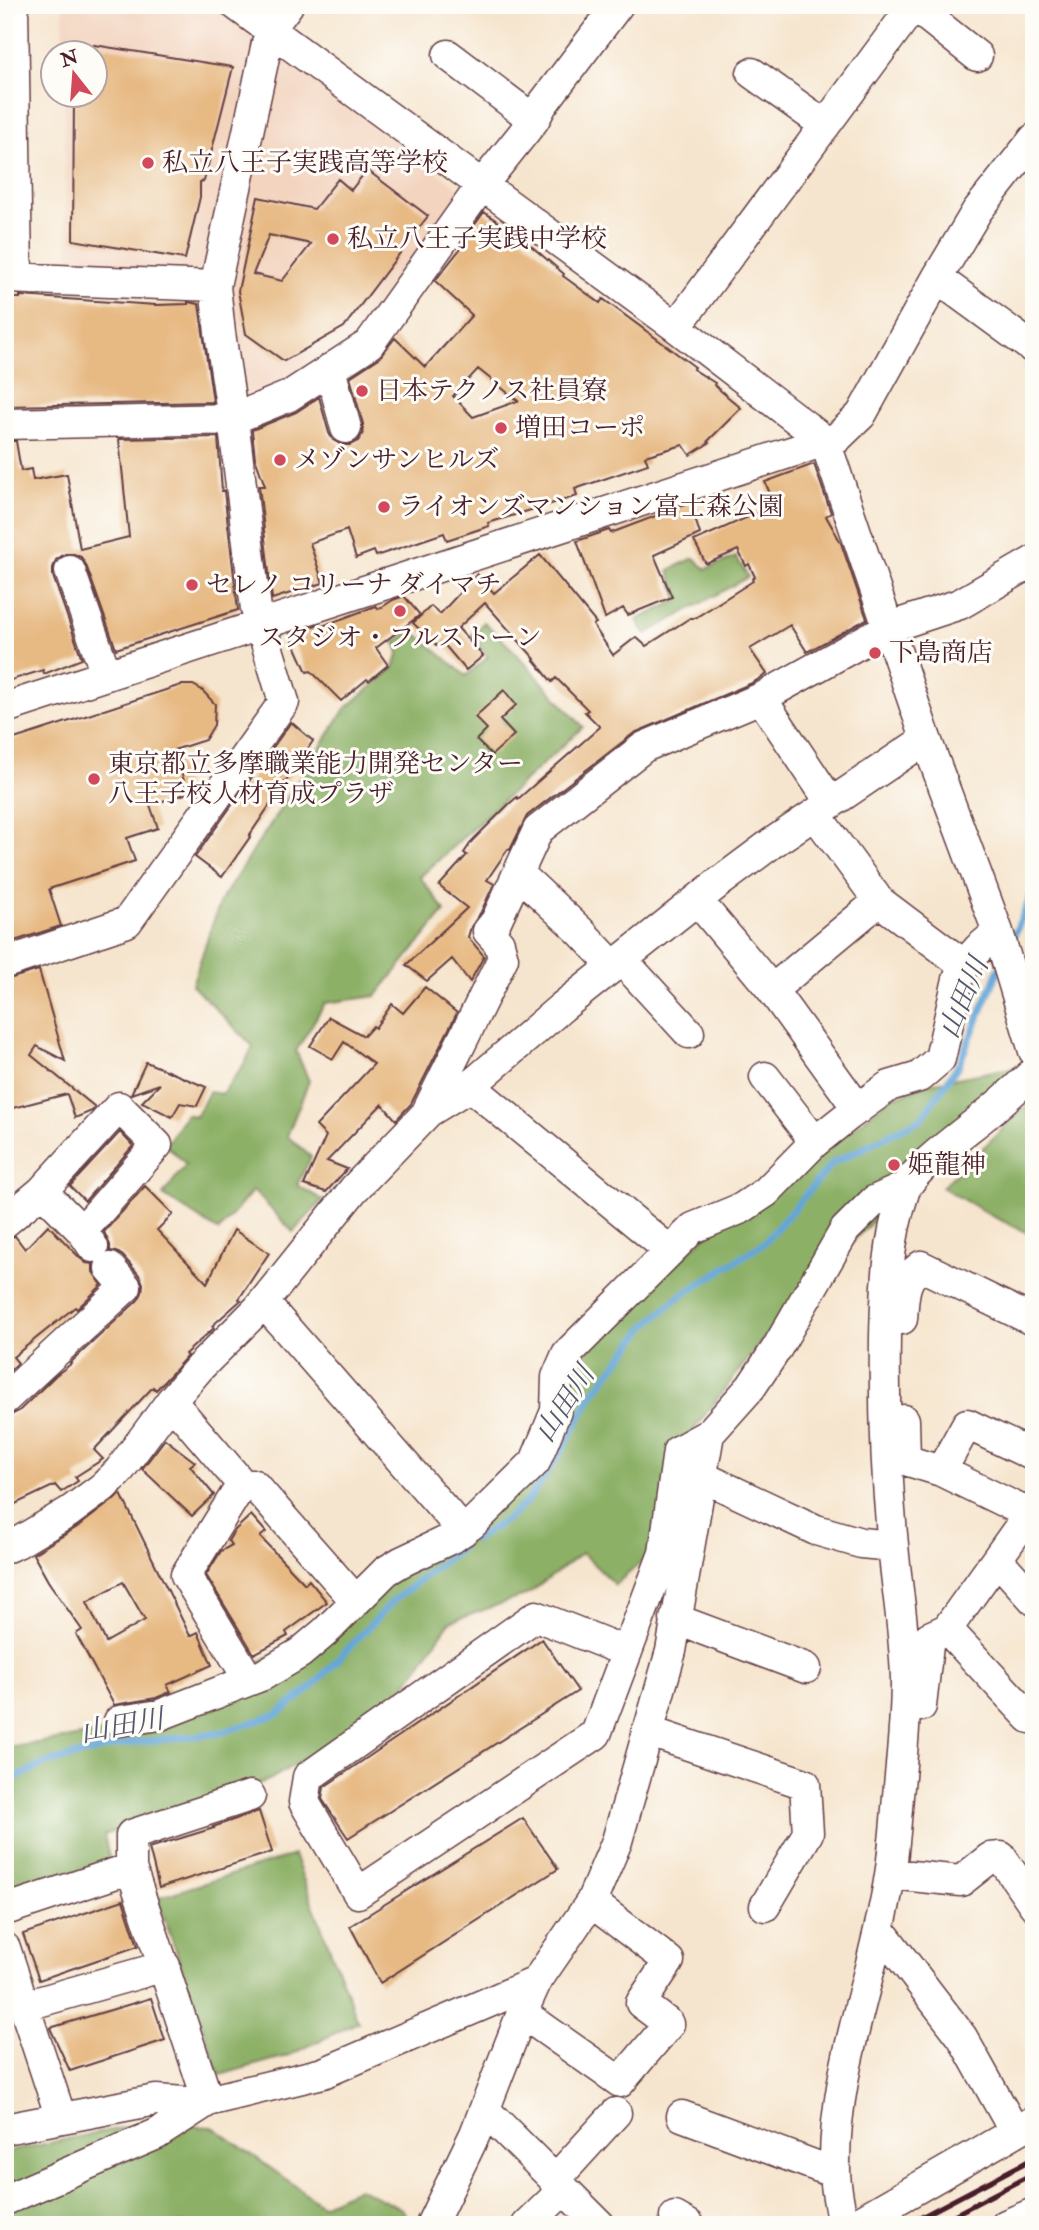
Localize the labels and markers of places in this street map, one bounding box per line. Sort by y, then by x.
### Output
place label: 私立八王子実践高等学校 [162,147,448,179]
marker: 私立八王子実践高等学校 [140,155,156,171]
place label: 私立八王子実践中学校 [347,223,607,255]
marker: 私立八王子実践中学校 [325,231,341,247]
place label: 日本テクノス社員寮 [376,375,607,407]
marker: 日本テクノス社員寮 [354,383,370,399]
place label: 増田コーポ [515,412,645,444]
marker: 増田コーポ [493,420,509,436]
place label: メゾンサンヒルズ [294,444,499,476]
marker: メゾンサンヒルズ [272,452,288,468]
place label: ライオンズマンション富士森公園 [398,491,784,523]
marker: ライオンズマンション富士森公園 [376,499,392,515]
place label: セレノ コリーナ ダイマチ [206,569,501,601]
marker: セレノ コリーナ ダイマチ [184,577,200,593]
marker: スタジオ・フルストーン [392,603,408,619]
place label: スタジオ・フルストーン [258,622,542,654]
place label: 下島商店 [889,637,993,669]
marker: 下島商店 [867,645,883,661]
place label: 東京都立多摩職業能力開発センター 八王子校人材育成プラザ [108,748,523,810]
marker: 東京都立多摩職業能力開発センター 八王子校人材育成プラザ [86,771,102,787]
place label: 姫龍神 [908,1149,986,1181]
marker: 姫龍神 [886,1157,902,1173]

